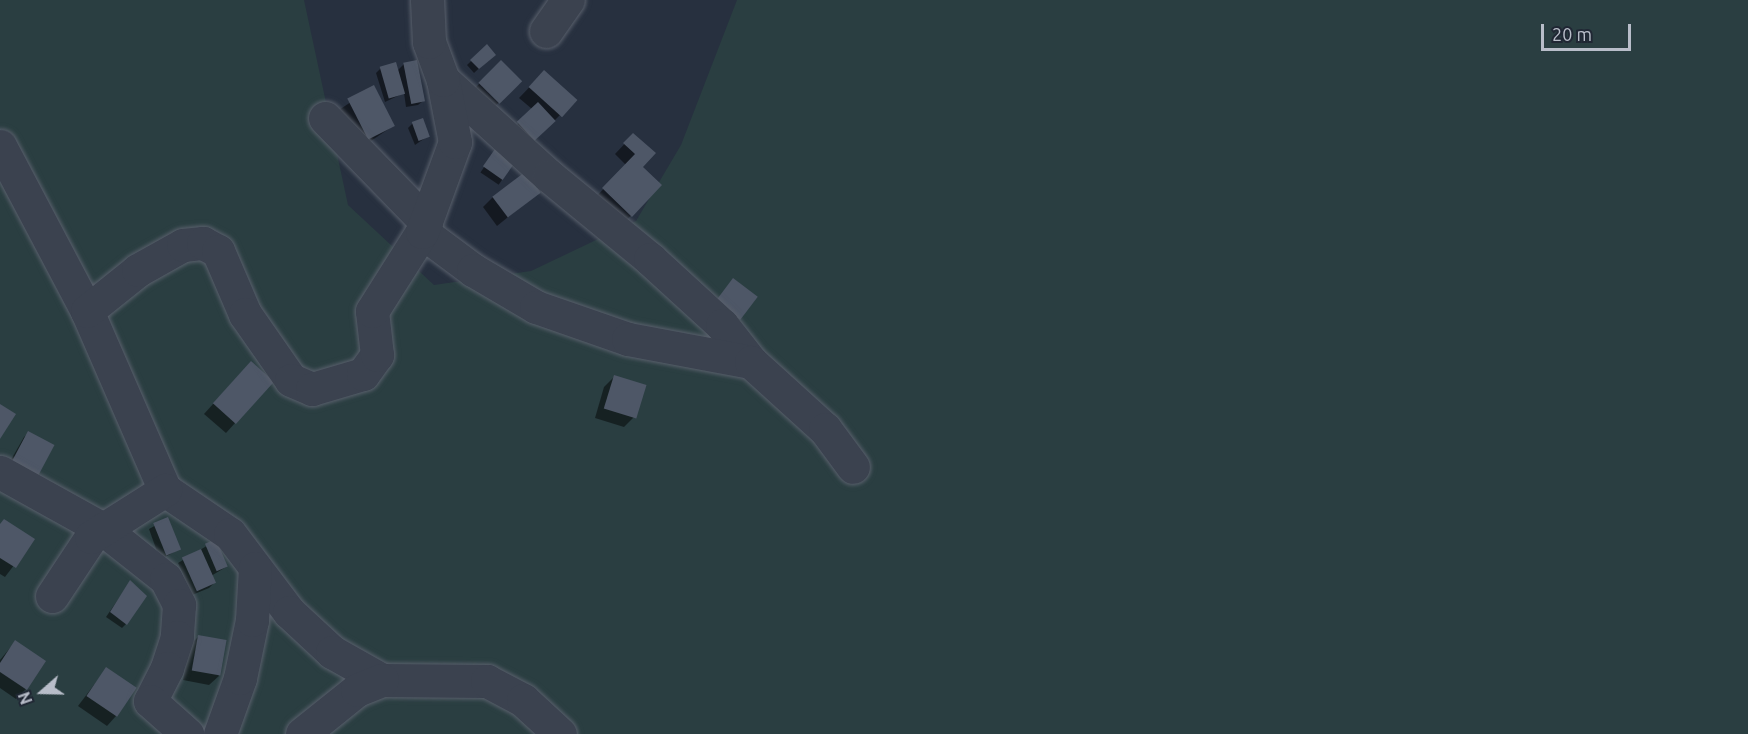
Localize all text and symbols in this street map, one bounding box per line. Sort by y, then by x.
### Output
scale bar [1544,12,1634,50]
text: 20 m [1552,24,1592,44]
north arrow [12,662,72,722]
text: N [15,689,36,707]

